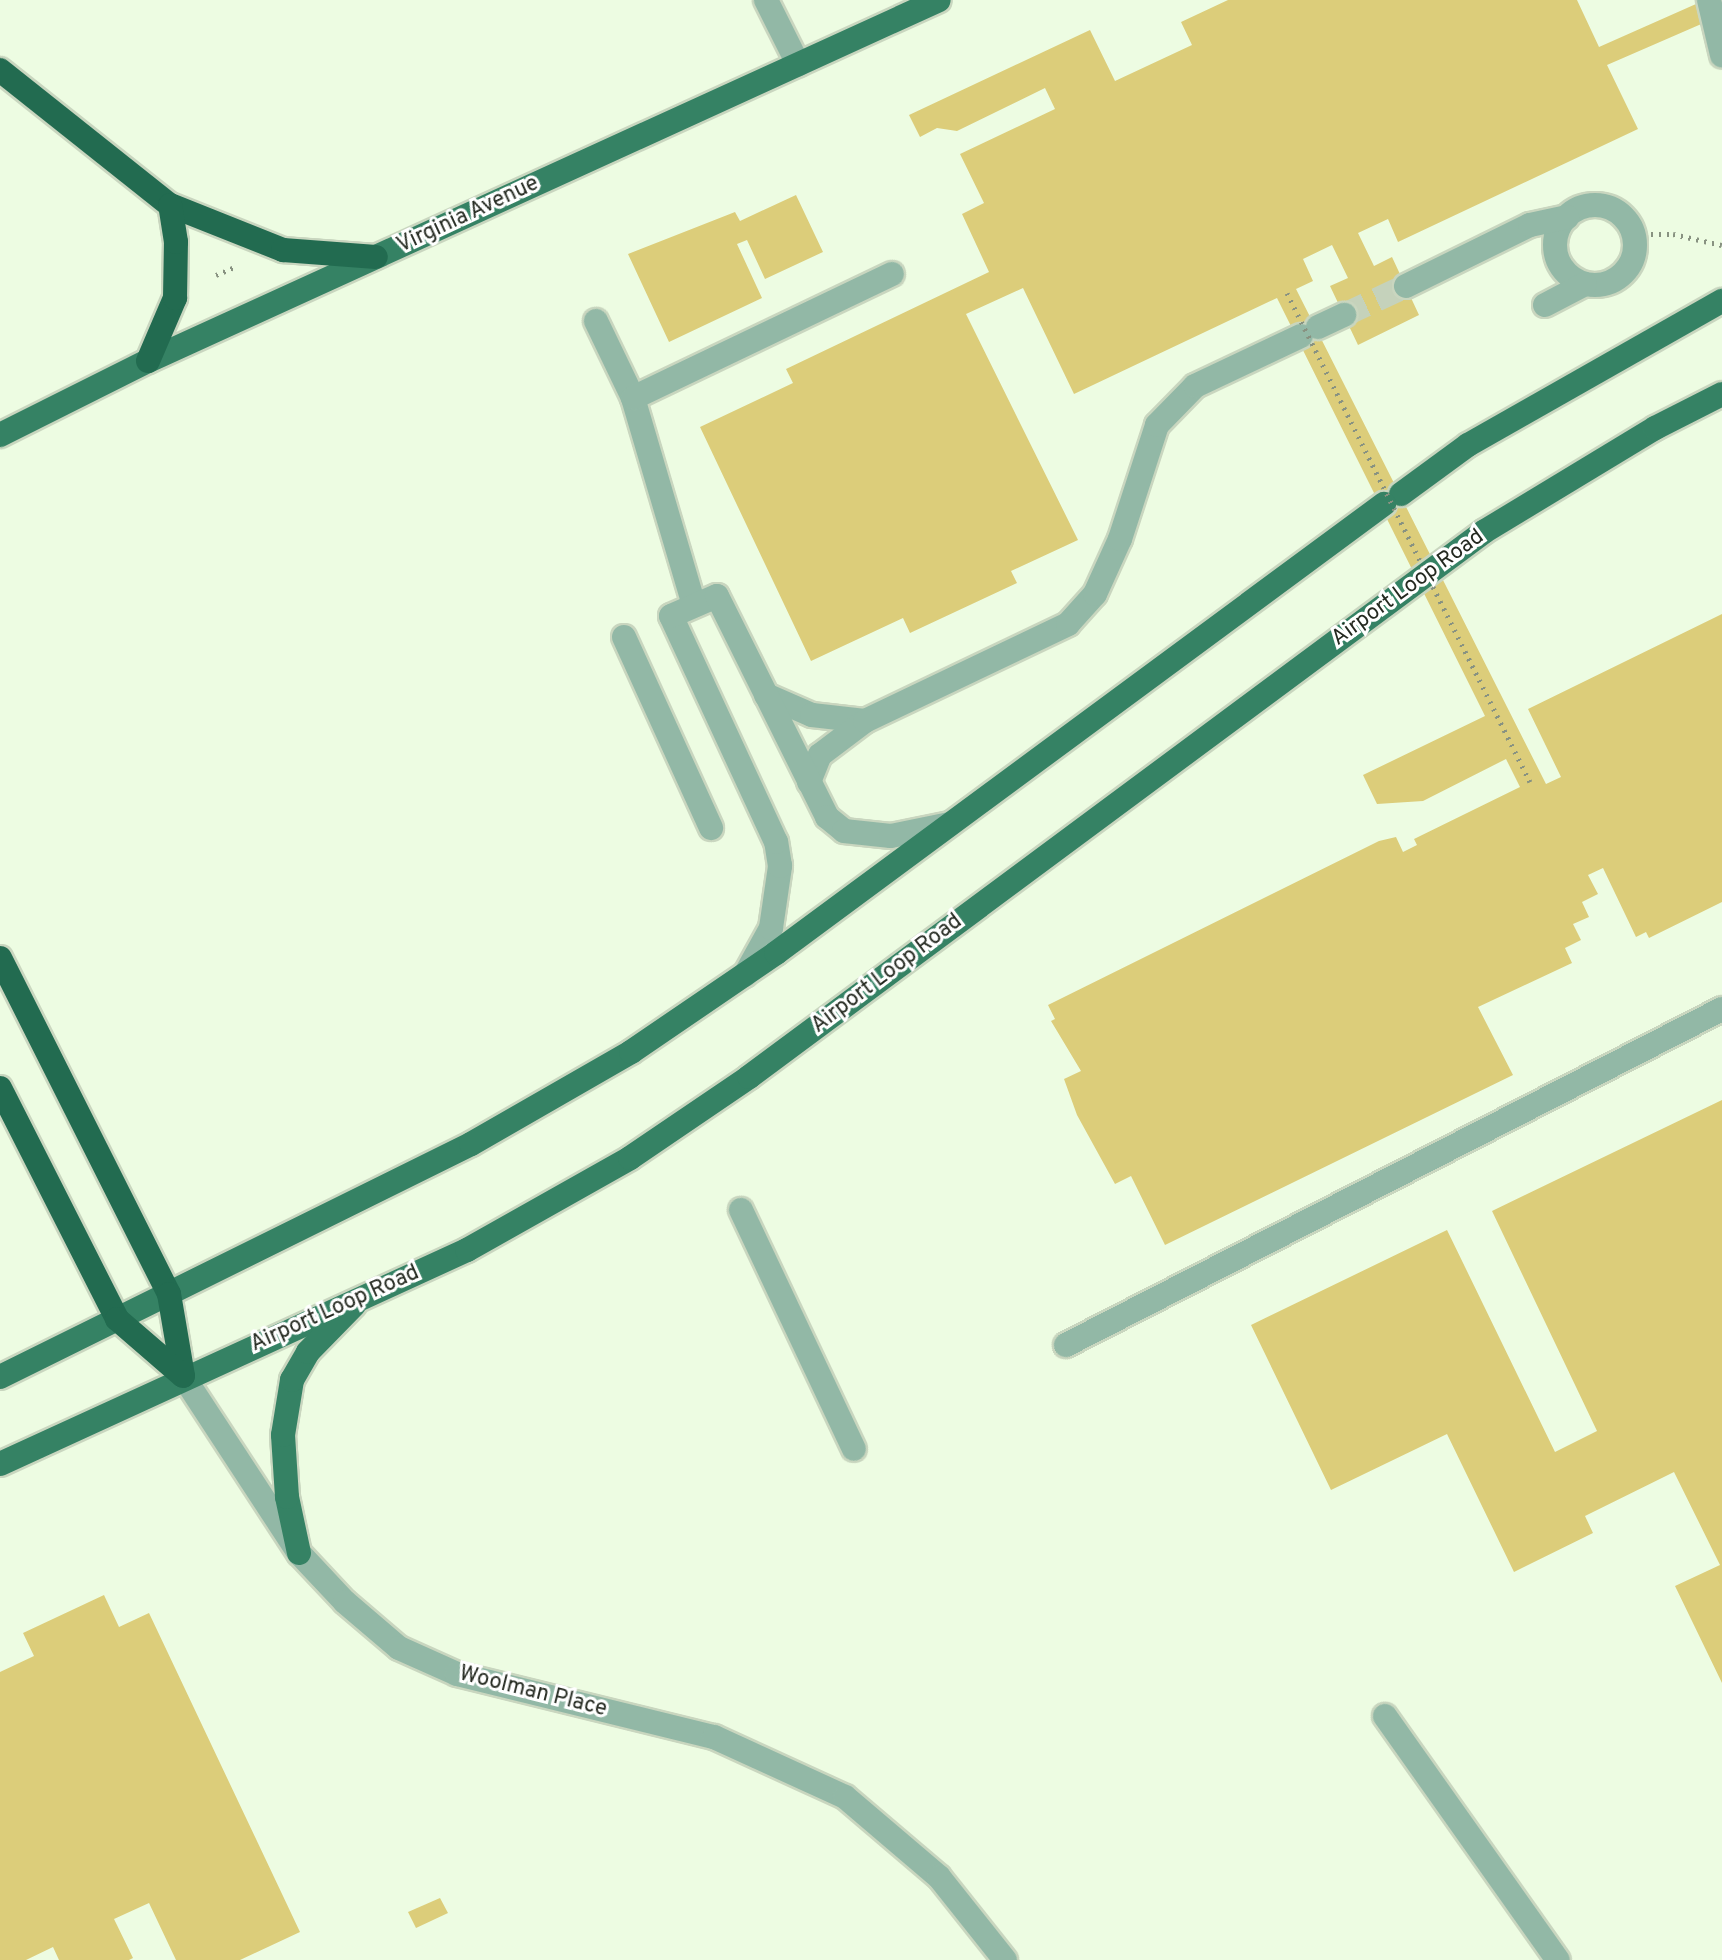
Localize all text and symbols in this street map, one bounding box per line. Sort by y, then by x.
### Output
street label: Virginia Avenue [393,170,543,260]
street label: Airport Loop Road [1327,524,1489,652]
street label: Airport Loop Road [806,909,968,1039]
street label: Airport Loop Road [247,1260,423,1358]
street label: Woolman Place [456,1661,610,1723]

